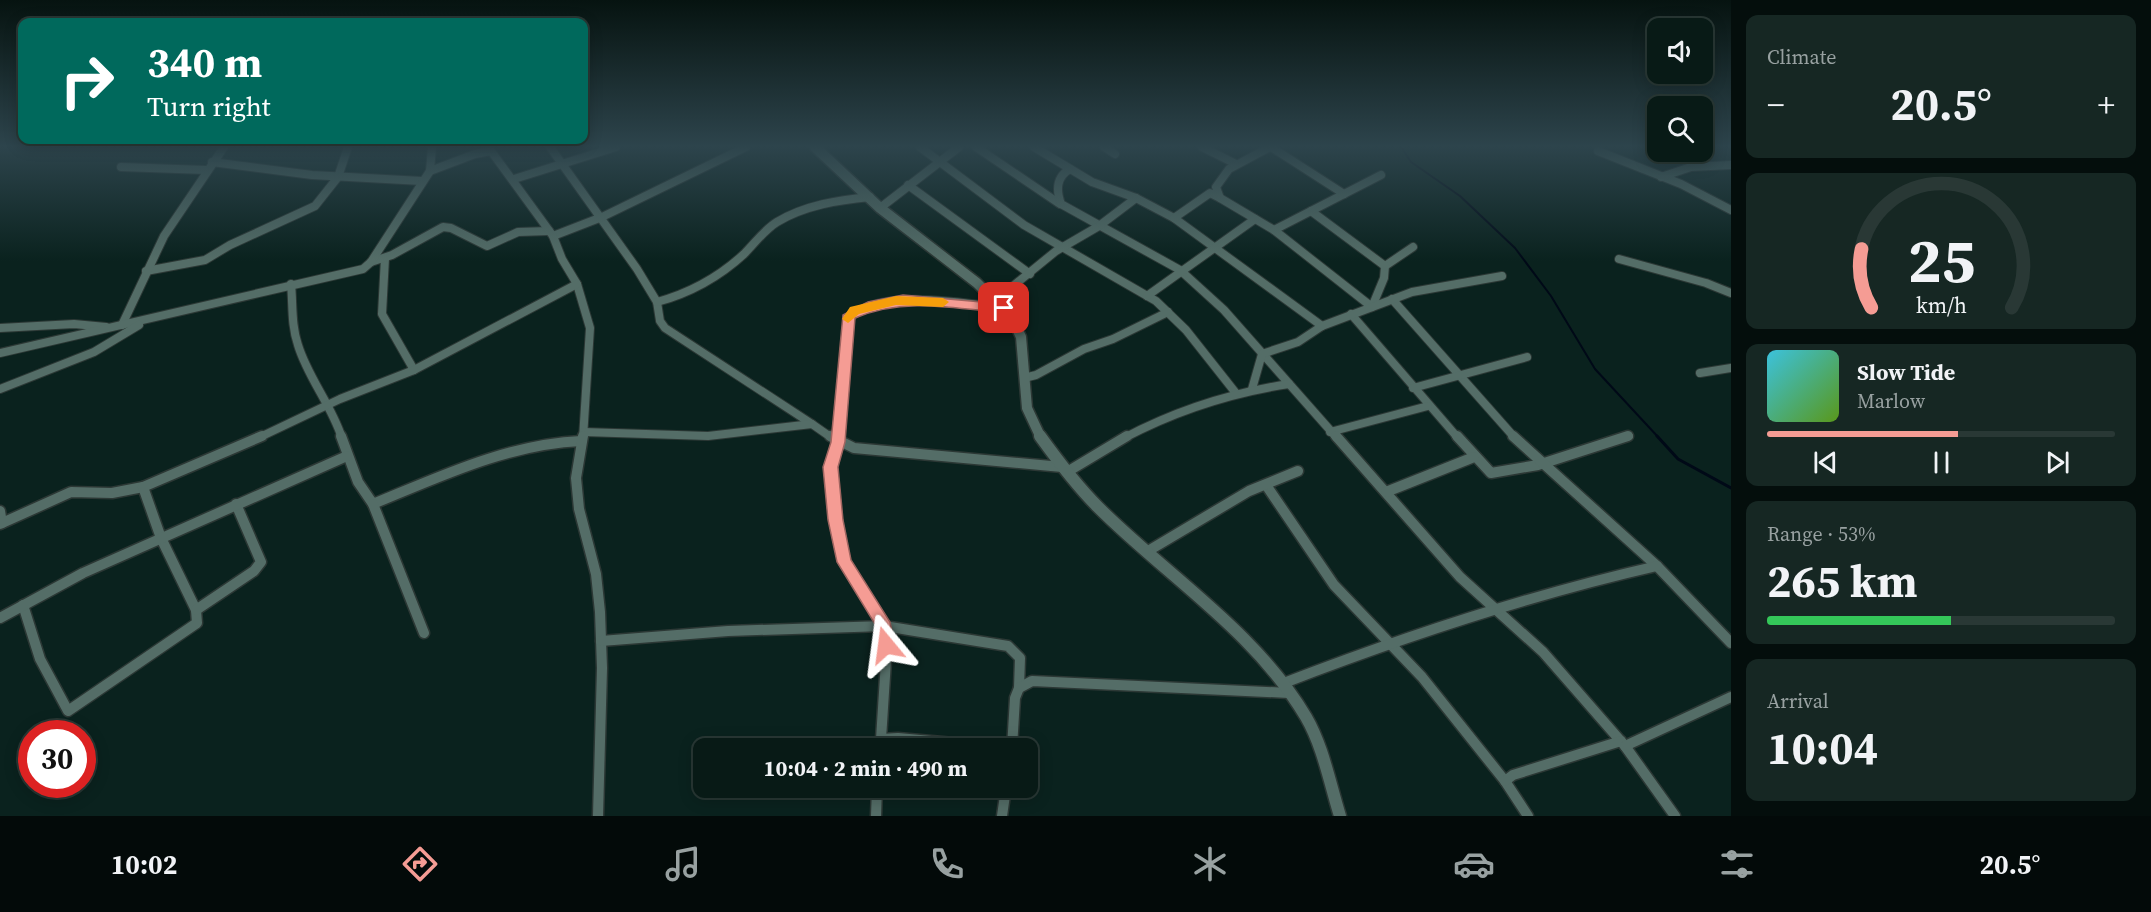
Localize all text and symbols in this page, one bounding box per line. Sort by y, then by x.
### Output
map controls [1647,18,1713,162]
button: sound [1647,18,1713,84]
text: 340 m [147,33,262,91]
icon: right [48,42,126,120]
text: Climate [1767,43,1836,71]
text: 20.5° [1890,73,1992,135]
text: − [1767,82,1785,127]
text: + [2098,82,2115,127]
text: Turn right [147,88,271,125]
button: search [1647,96,1713,162]
text: 25 [1907,217,1975,303]
pin [978,282,1029,333]
icon: arrive [987,291,1020,324]
text: km/h [1915,291,1967,320]
text: Slow Tide [1857,357,1955,387]
text: Marlow [1857,387,1925,415]
icon: previous [1809,446,1842,479]
icon: pause [1925,446,1958,479]
icon: next [2041,446,2074,479]
text: Range · 53% [1767,520,1876,548]
text: 265 km [1767,550,1918,612]
position arrow [854,613,918,677]
text: Arrival [1767,687,1829,715]
text: 10:04 [1767,717,1878,779]
speed limit sign: 30 [18,720,96,798]
text: 10:04 · 2 min · 490 m [764,753,967,783]
icon: directions [399,843,441,885]
icon: music [662,843,704,885]
icon: phone [926,843,968,885]
icon: climate [1189,843,1231,885]
icon: car [1453,843,1495,885]
icon: filters [1716,843,1758,885]
text: 10:02 [111,846,177,883]
text: 20.5° [1979,846,2040,883]

